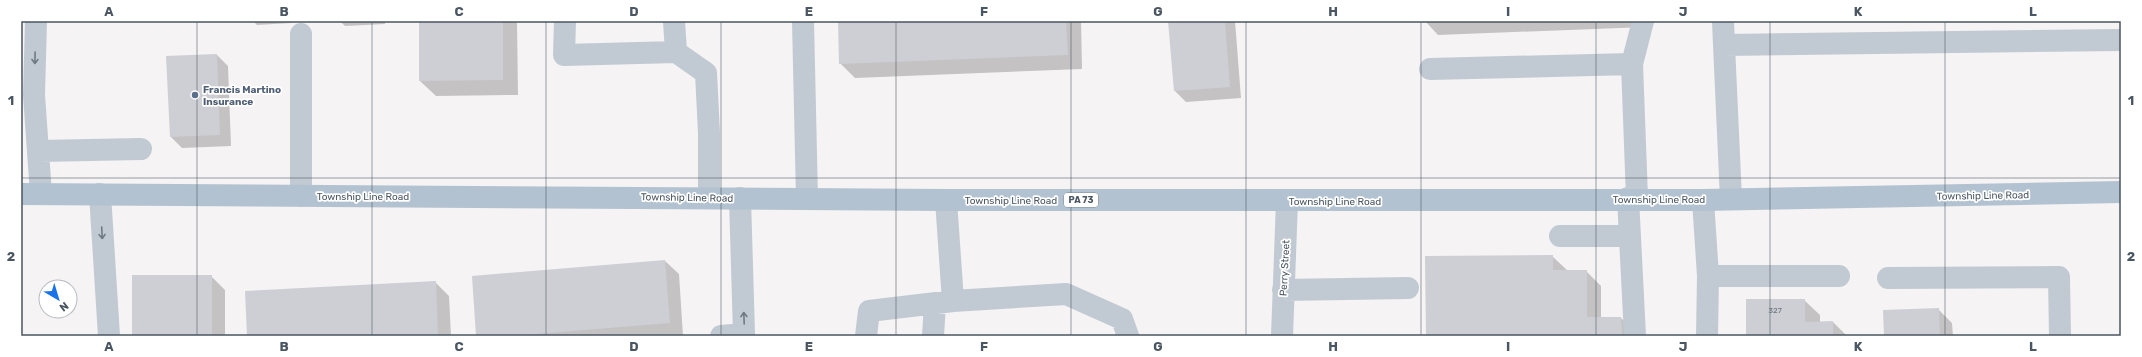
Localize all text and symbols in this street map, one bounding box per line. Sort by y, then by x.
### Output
text: A [104,4,114,19]
text: B [279,4,289,19]
text: C [454,4,464,19]
text: D [629,4,639,19]
text: E [805,4,813,19]
text: F [980,4,988,19]
text: G [1153,4,1163,19]
text: H [1328,4,1338,19]
text: I [1506,4,1510,19]
text: J [1679,4,1687,19]
text: K [1854,4,1863,19]
text: L [2029,4,2037,19]
one-way arrow [31,51,39,64]
place label: Francis Martino Insurance [203,84,281,108]
marker: Francis Martino Insurance [190,90,200,100]
text: 1 [8,93,14,108]
text: 1 [2128,93,2134,108]
street label: Township Line Road [1937,189,2029,203]
street label: Township Line Road [317,191,409,203]
street label: Township Line Road [641,191,733,205]
road number: PA 73 [1064,193,1098,207]
street label: Township Line Road [1613,194,1705,206]
street label: Township Line Road [965,195,1057,207]
street label: Township Line Road [1289,196,1381,208]
one-way arrow [99,226,106,239]
street label: Perry Street [1278,240,1292,296]
text: 2 [7,249,15,264]
text: 2 [2127,249,2135,264]
north arrow [38,279,78,319]
text: N [57,299,71,314]
house number: 327 [1768,306,1782,315]
one-way arrow [740,312,748,325]
text: A [104,339,114,354]
text: B [279,339,289,354]
text: C [454,339,464,354]
text: D [629,339,639,354]
text: E [805,339,813,354]
text: F [980,339,988,354]
text: G [1153,339,1163,354]
text: H [1328,339,1338,354]
text: I [1506,339,1510,354]
text: J [1679,339,1687,354]
text: K [1854,339,1863,354]
text: L [2029,339,2037,354]

